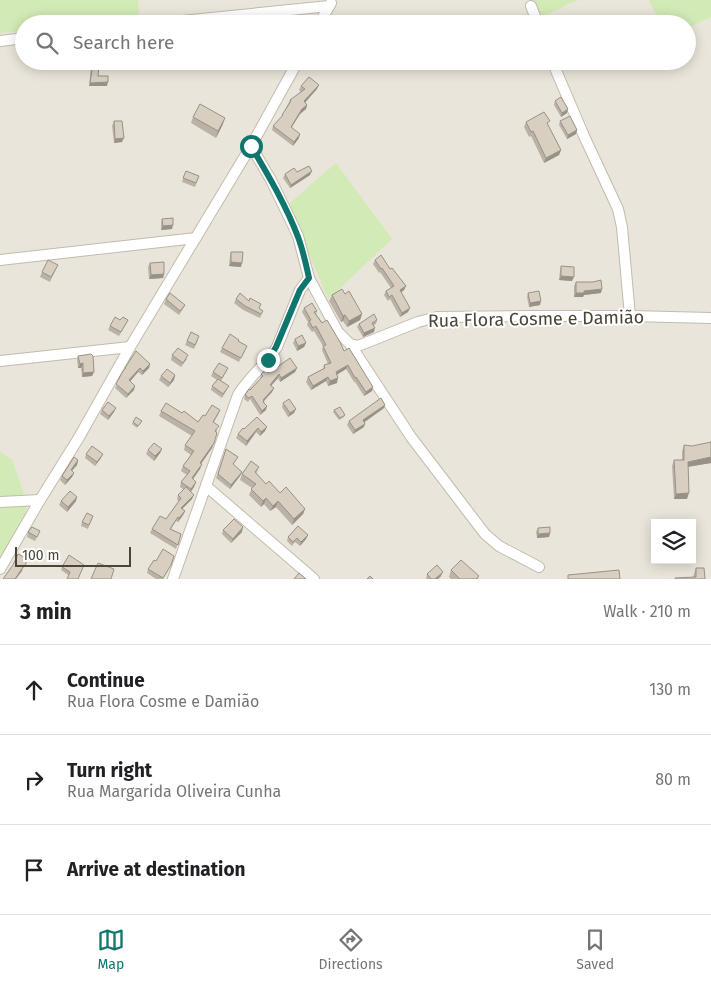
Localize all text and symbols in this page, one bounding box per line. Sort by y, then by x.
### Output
search box [15,15,696,70]
icon: search [33,29,61,57]
text: Search here [73,31,174,54]
route start [240,135,263,158]
street label: Rua Flora Cosme e Damião [428,306,644,332]
route end [257,349,280,372]
map controls [651,519,696,564]
button: layers [651,519,696,564]
scale bar [15,544,131,567]
text: 100 m [22,547,59,564]
text: 3 min [20,599,72,625]
text: Walk · 210 m [603,602,691,621]
text: Continue [67,669,145,692]
icon: ahead [20,676,48,704]
text: 130 m [649,680,691,699]
text: Rua Flora Cosme e Damião [67,692,259,711]
text: Turn right [67,759,152,782]
icon: right [20,766,48,794]
text: 80 m [655,770,691,789]
text: Rua Margarida Oliveira Cunha [67,782,281,801]
icon: arrive [20,856,48,884]
text: Arrive at destination [67,858,246,881]
tab: Map [97,926,125,973]
tab: Directions [318,926,383,973]
tab: Saved [576,926,614,973]

